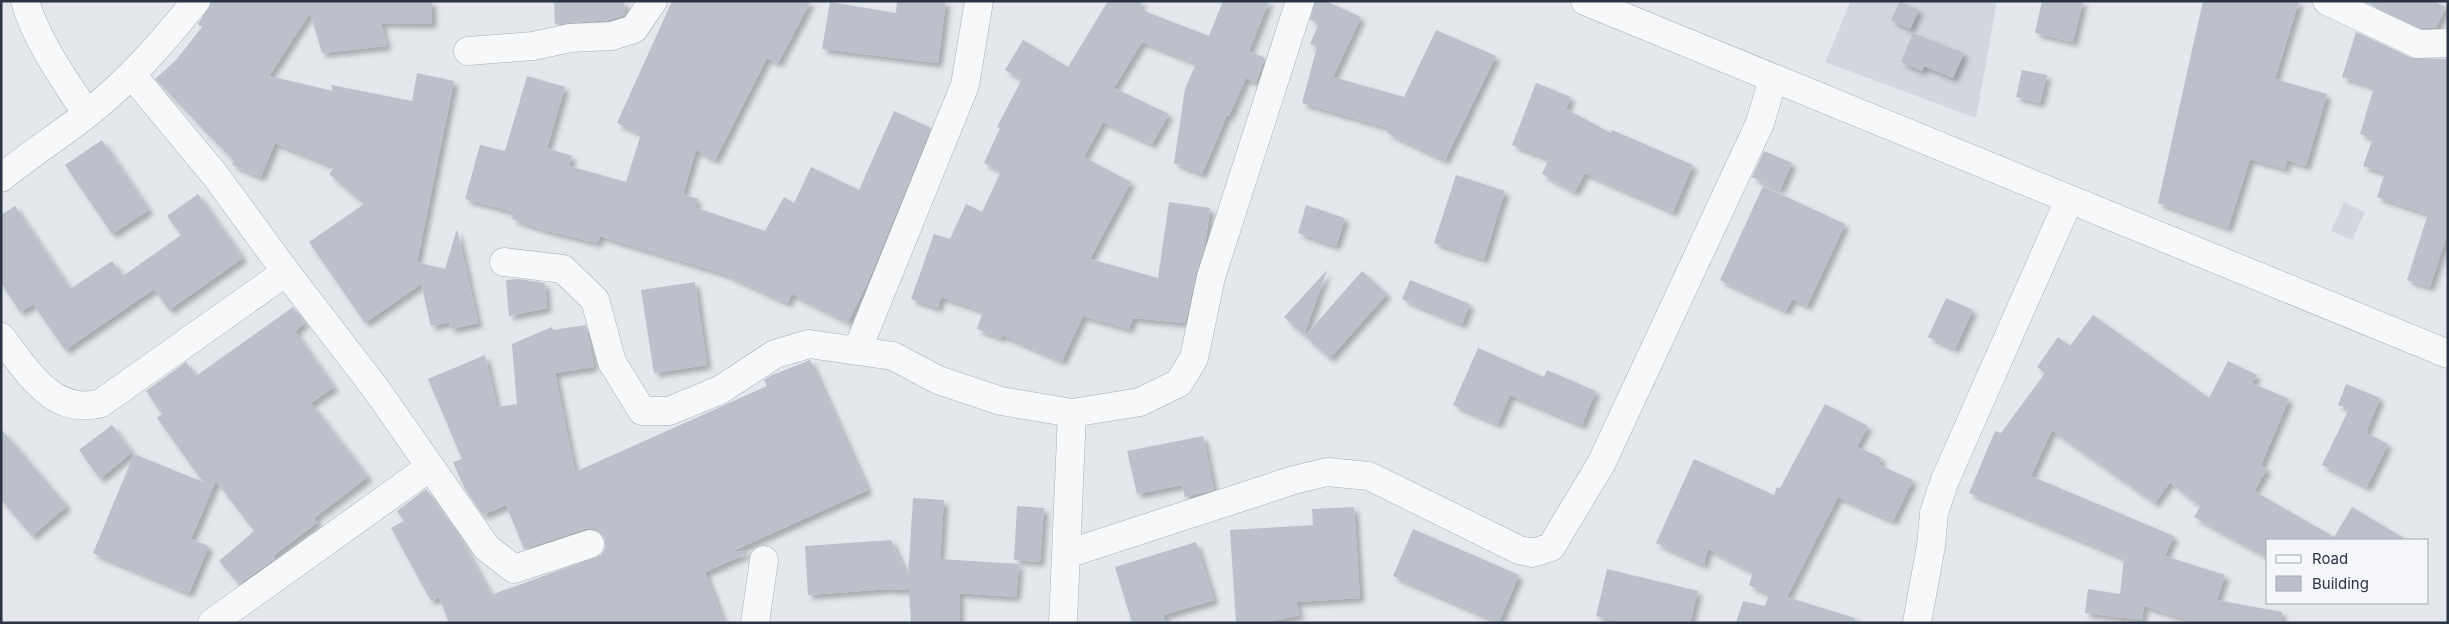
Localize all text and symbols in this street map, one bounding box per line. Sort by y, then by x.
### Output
legend [2266,539,2429,604]
text: Road [2312,549,2348,568]
text: Building [2312,574,2369,593]

